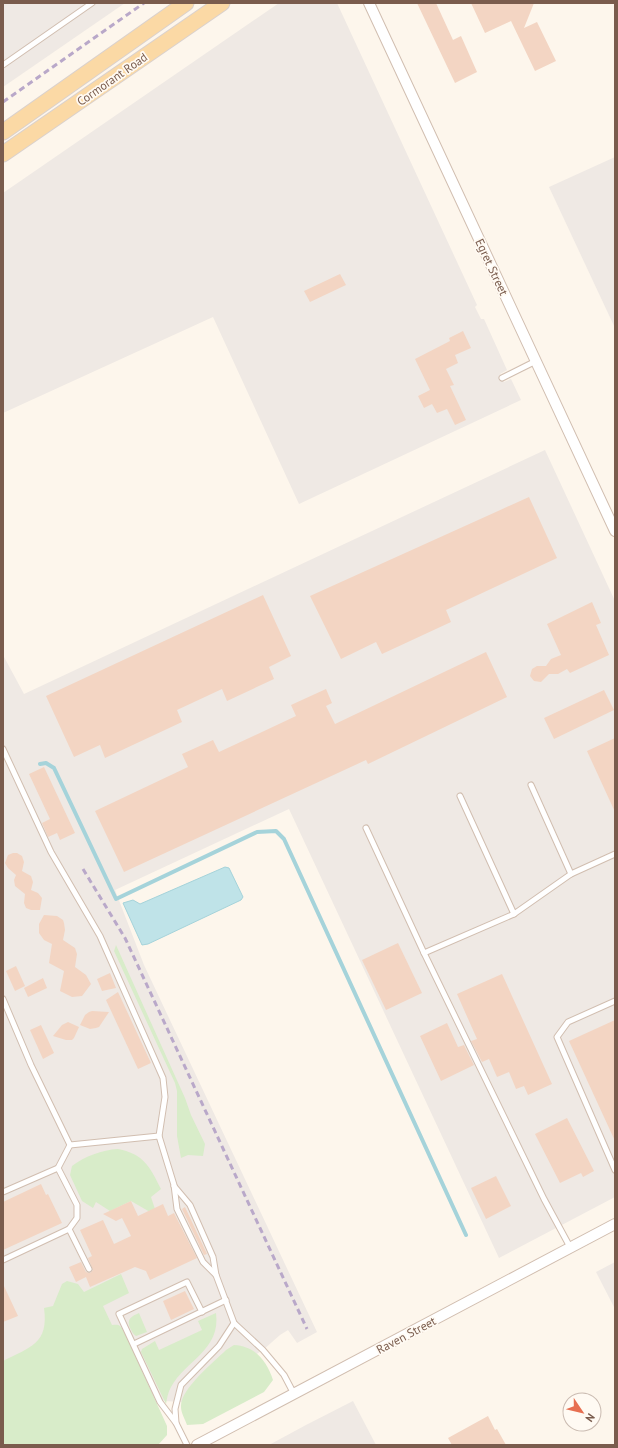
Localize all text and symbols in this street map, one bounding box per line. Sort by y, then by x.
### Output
street label: Cormorant Road [74,49,150,109]
street label: Egret Street [472,236,512,298]
street label: Raven Street [374,1313,438,1357]
north arrow [562,1392,602,1432]
text: N [582,1411,598,1425]

